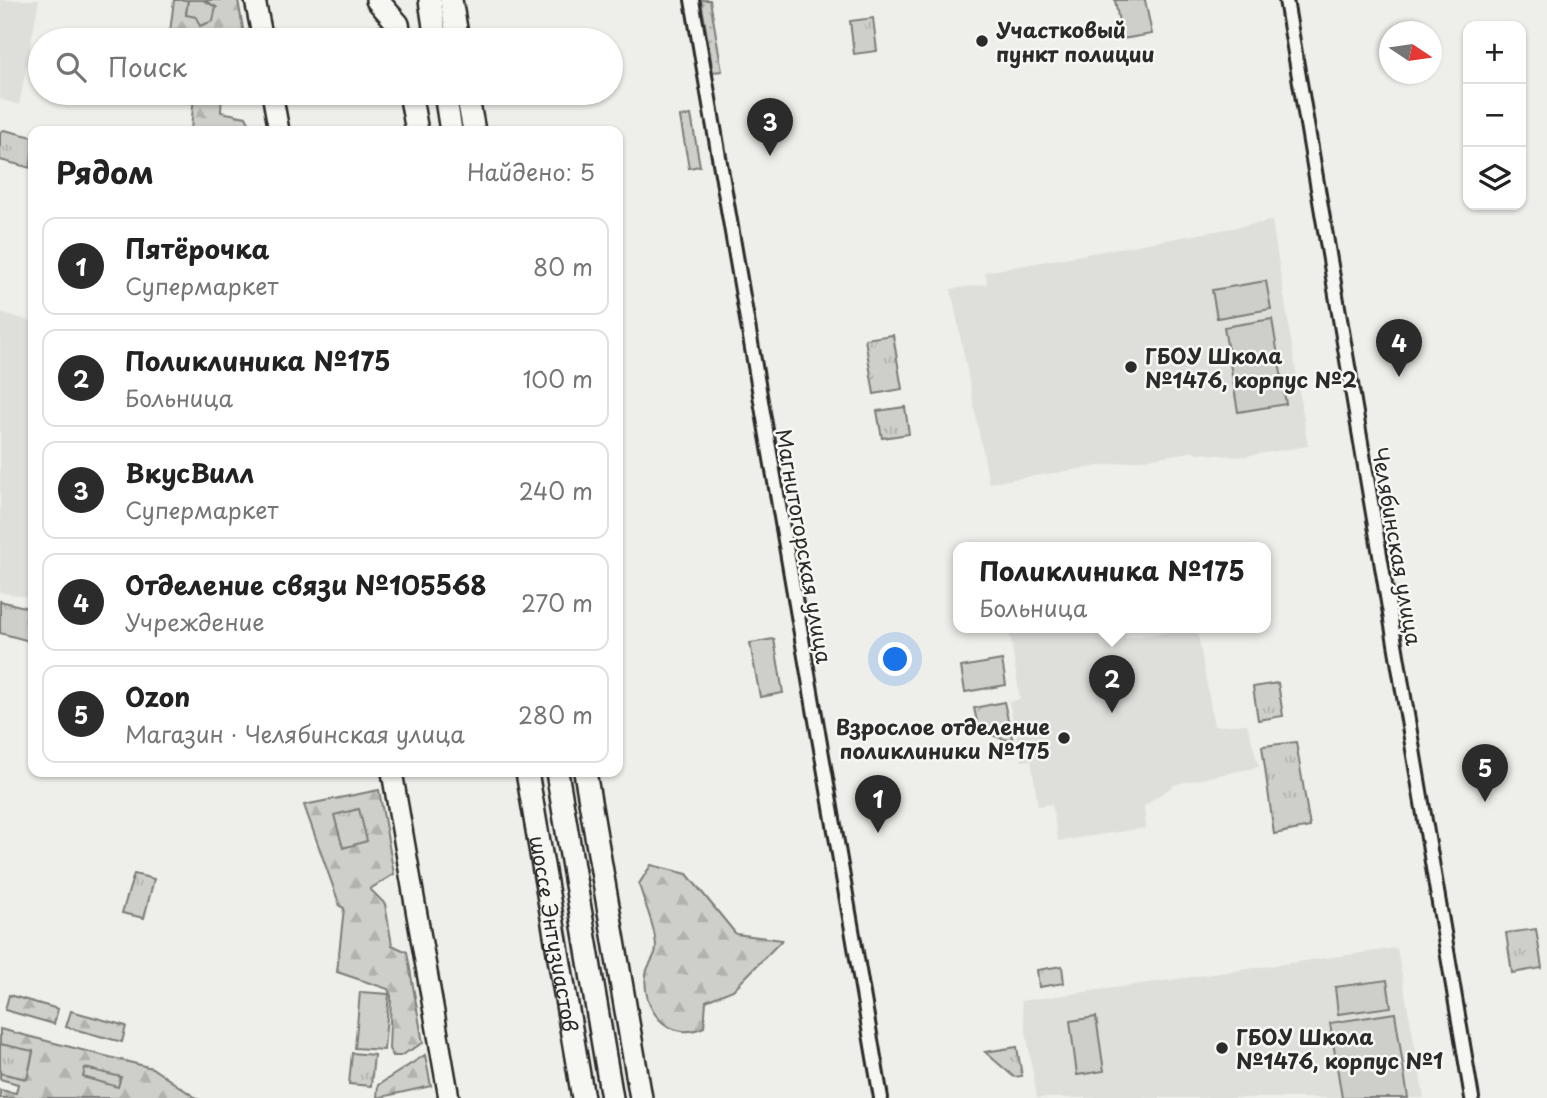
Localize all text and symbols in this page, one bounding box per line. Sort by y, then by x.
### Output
place label: Участковый пункт полиции [996,13,1155,69]
north arrow [1379,21,1442,84]
map controls [1463,21,1526,210]
button: + [1463,21,1526,84]
search box [28,28,623,105]
marker: Участковый пункт полиции [974,33,990,49]
text: Поиск [108,47,187,86]
icon: search [52,48,90,86]
button: − [1463,84,1526,147]
pin: 3 [747,98,793,156]
button: layers [1463,147,1526,210]
text: Рядом [56,149,154,194]
text: Найдено: 5 [467,154,595,189]
text: Пятёрочка [125,229,270,268]
text: 1 [76,249,87,284]
text: 80 m [533,249,593,284]
text: Супермаркет [125,268,279,303]
pin: 4 [1376,319,1422,377]
place label: ГБОУ Школа №1476, корпус №2 [1145,339,1357,395]
text: Поликлиника №175 [125,341,391,380]
marker: ГБОУ Школа №1476, корпус №2 [1123,359,1139,375]
text: 2 [73,361,89,396]
text: 100 m [523,361,593,396]
text: Больница [125,380,233,415]
street label: Магнитогорская улица [769,426,842,667]
street label: Челябинская улица [1365,444,1431,648]
text: ВкусВилл [125,453,254,492]
text: 3 [73,473,89,508]
text: 240 m [519,473,593,508]
text: Супермаркет [125,492,279,527]
popup [953,542,1271,633]
text: Поликлиника №175 [979,551,1245,590]
text: Отделение связи №105568 [125,565,487,604]
text: 4 [73,585,89,620]
text: 270 m [521,585,593,620]
text: Больница [979,590,1087,625]
text: Учреждение [125,604,265,639]
your location [878,642,912,676]
pin: 2 [1089,655,1135,713]
text: Ozon [125,677,190,716]
text: 5 [74,697,88,732]
text: 280 m [518,697,593,732]
place label: Взрослое отделение поликлиники №175 [836,710,1050,766]
text: Магазин · Челябинская улица [125,716,465,751]
marker: Взрослое отделение поликлиники №175 [1056,730,1072,746]
pin: 5 [1462,744,1508,802]
pin: 1 [855,775,901,833]
street label: шоссе Энтузиастов [522,833,587,1034]
place label: ГБОУ Школа №1476, корпус №1 [1236,1020,1443,1076]
marker: ГБОУ Школа №1476, корпус №1 [1214,1040,1230,1056]

